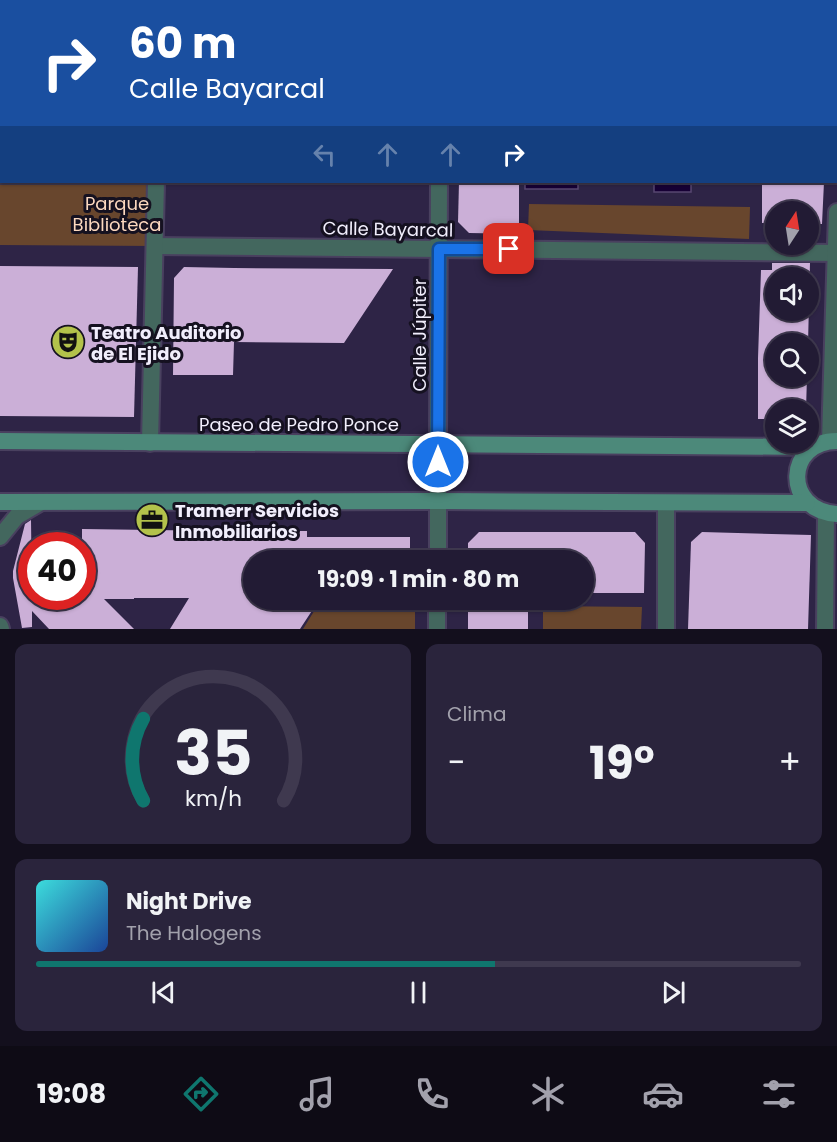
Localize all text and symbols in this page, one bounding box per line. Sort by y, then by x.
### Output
text: 60 m [129,14,237,73]
icon: right [30,24,108,102]
text: Calle Bayarcal [129,70,325,107]
icon: left [308,138,341,171]
icon: ahead [371,138,404,171]
icon: ahead [434,138,467,171]
icon: right [497,138,530,171]
park label: Parque Biblioteca [73,191,161,237]
north arrow [765,201,819,255]
map controls [765,201,819,453]
street label: Calle Bayarcal [322,215,454,243]
pin [483,223,534,274]
icon: arrive [492,232,525,265]
button: sound [765,267,819,321]
street label: Calle Júpiter [407,278,432,391]
place label: Teatro Auditorio de El Ejido [91,320,241,366]
theatre icon: Teatro Auditorio de El Ejido [50,324,86,360]
button: search [765,333,819,387]
button: layers [765,399,819,453]
street label: Paseo de Pedro Ponce [199,412,399,437]
position arrow [406,430,470,494]
place label: Tramerr Servicios Inmobiliarios [175,498,339,544]
office icon: Tramerr Servicios Inmobiliarios [134,502,170,538]
speed limit sign: 40 [18,532,96,610]
text: 19:09 · 1 min · 80 m [318,564,519,595]
text: Clima [447,700,506,728]
text: 35 [174,709,252,797]
text: 19° [589,732,655,795]
text: − [447,739,465,786]
text: + [778,739,801,786]
text: km/h [184,783,242,814]
text: Night Drive [126,886,252,917]
text: The Halogens [126,919,262,947]
icon: previous [147,976,180,1009]
icon: pause [402,976,435,1009]
icon: next [657,976,690,1009]
icon: directions [180,1073,222,1115]
icon: music [296,1073,338,1115]
icon: phone [411,1073,453,1115]
icon: climate [527,1073,569,1115]
icon: car [642,1073,684,1115]
icon: filters [758,1073,800,1115]
text: 19:08 [37,1075,106,1112]

